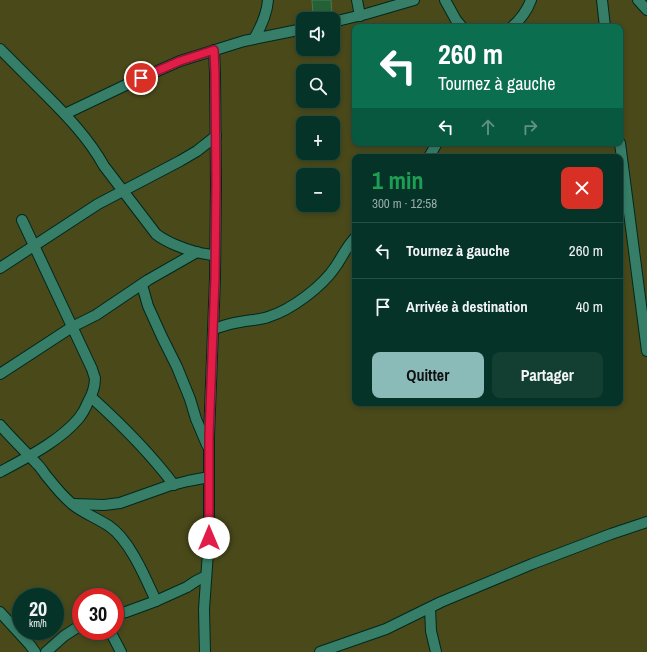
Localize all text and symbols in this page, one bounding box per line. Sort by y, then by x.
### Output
map controls [296,12,340,212]
button: sound [296,12,340,56]
text: 260 m [438,35,503,73]
icon: left [372,40,424,92]
pin [124,61,158,95]
button: search [296,64,340,108]
icon: arrive [130,67,152,89]
text: Tournez à gauche [438,71,555,96]
button: + [296,116,340,160]
icon: left [435,116,457,138]
icon: ahead [477,116,499,138]
icon: right [519,116,541,138]
text: 1 min [372,164,423,196]
button: close [561,167,603,209]
button: − [296,168,340,212]
text: 300 m · 12:58 [372,195,437,212]
icon: left [372,240,394,262]
text: Tournez à gauche [406,240,510,261]
text: 260 m [569,240,603,261]
icon: arrive [372,296,394,318]
text: Arrivée à destination [406,296,528,317]
text: 40 m [576,296,603,317]
button: Quitter [372,352,484,398]
button: Partager [492,352,603,398]
position arrow [188,517,230,559]
speed limit sign: 30 [72,588,124,640]
text: 20 [29,595,47,622]
text: km/h [29,617,47,630]

